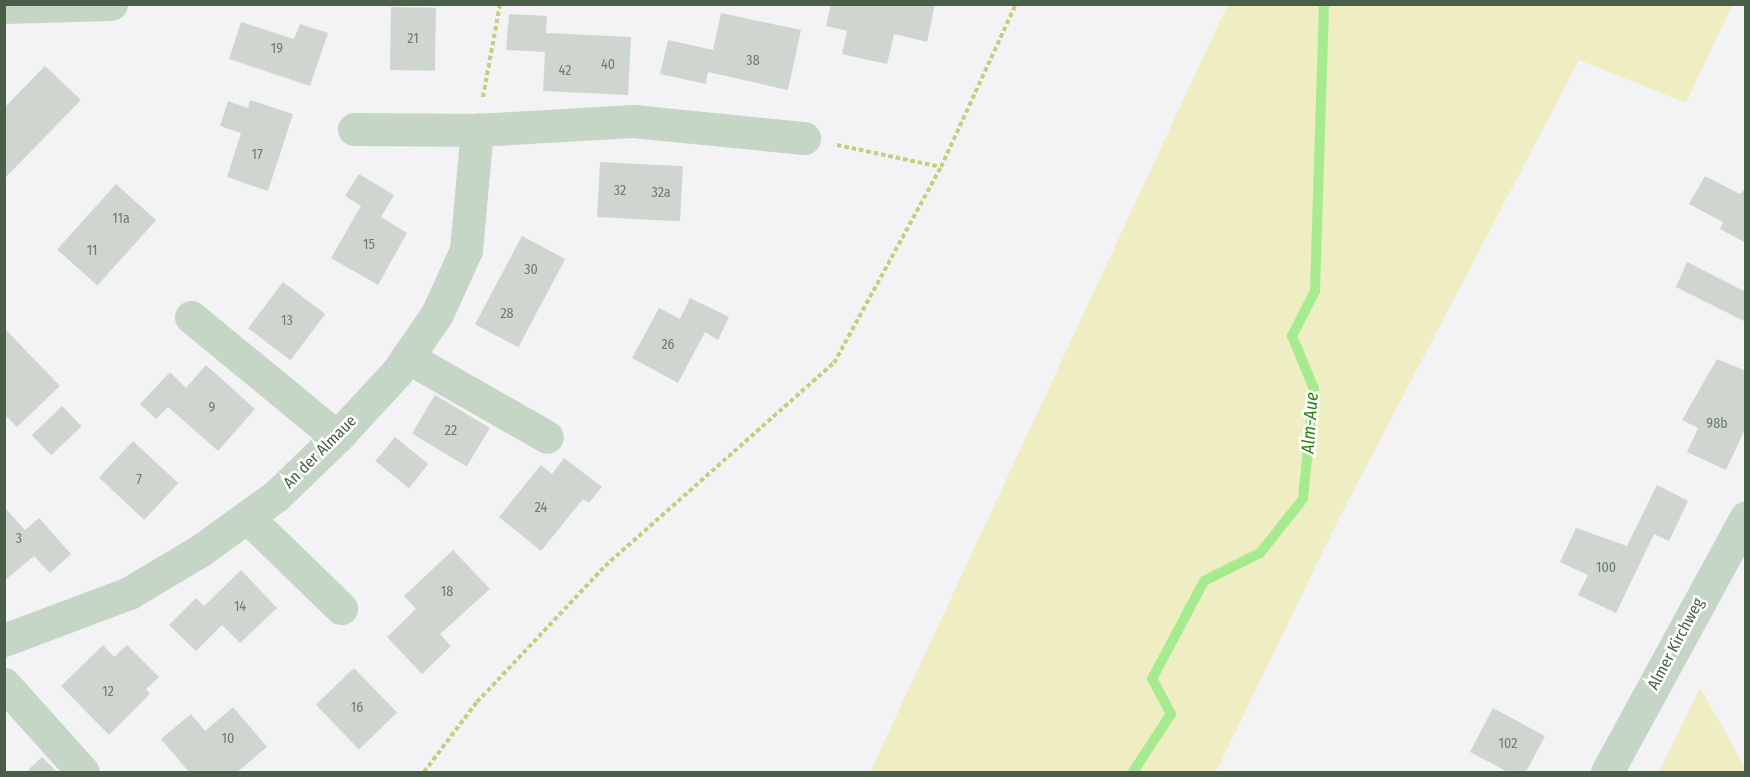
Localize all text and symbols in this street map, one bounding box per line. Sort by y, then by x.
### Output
house number: 21 [407,31,419,47]
house number: 19 [271,41,283,57]
house number: 38 [746,53,760,69]
house number: 40 [601,57,615,73]
house number: 42 [559,63,571,79]
house number: 17 [251,147,263,163]
house number: 32 [614,183,626,199]
house number: 32a [651,185,671,201]
house number: 11a [112,211,130,227]
house number: 15 [363,237,375,253]
house number: 11 [87,243,97,259]
house number: 30 [524,262,538,278]
house number: 28 [500,306,514,322]
house number: 13 [281,313,293,329]
house number: 26 [661,337,675,353]
water label: Alm-Aue [1297,392,1323,454]
house number: 9 [209,400,215,416]
street label: An der Almaue [279,411,361,493]
house number: 98b [1706,416,1728,432]
house number: 22 [445,423,457,439]
house number: 7 [136,472,142,488]
house number: 24 [535,500,547,516]
house number: 3 [16,531,22,547]
house number: 100 [1596,560,1616,576]
house number: 18 [441,584,453,600]
street label: Almer Kirchweg [1644,595,1708,693]
house number: 14 [234,599,246,615]
house number: 12 [102,684,114,700]
house number: 16 [351,700,363,716]
house number: 10 [222,731,234,747]
house number: 102 [1499,736,1517,752]

